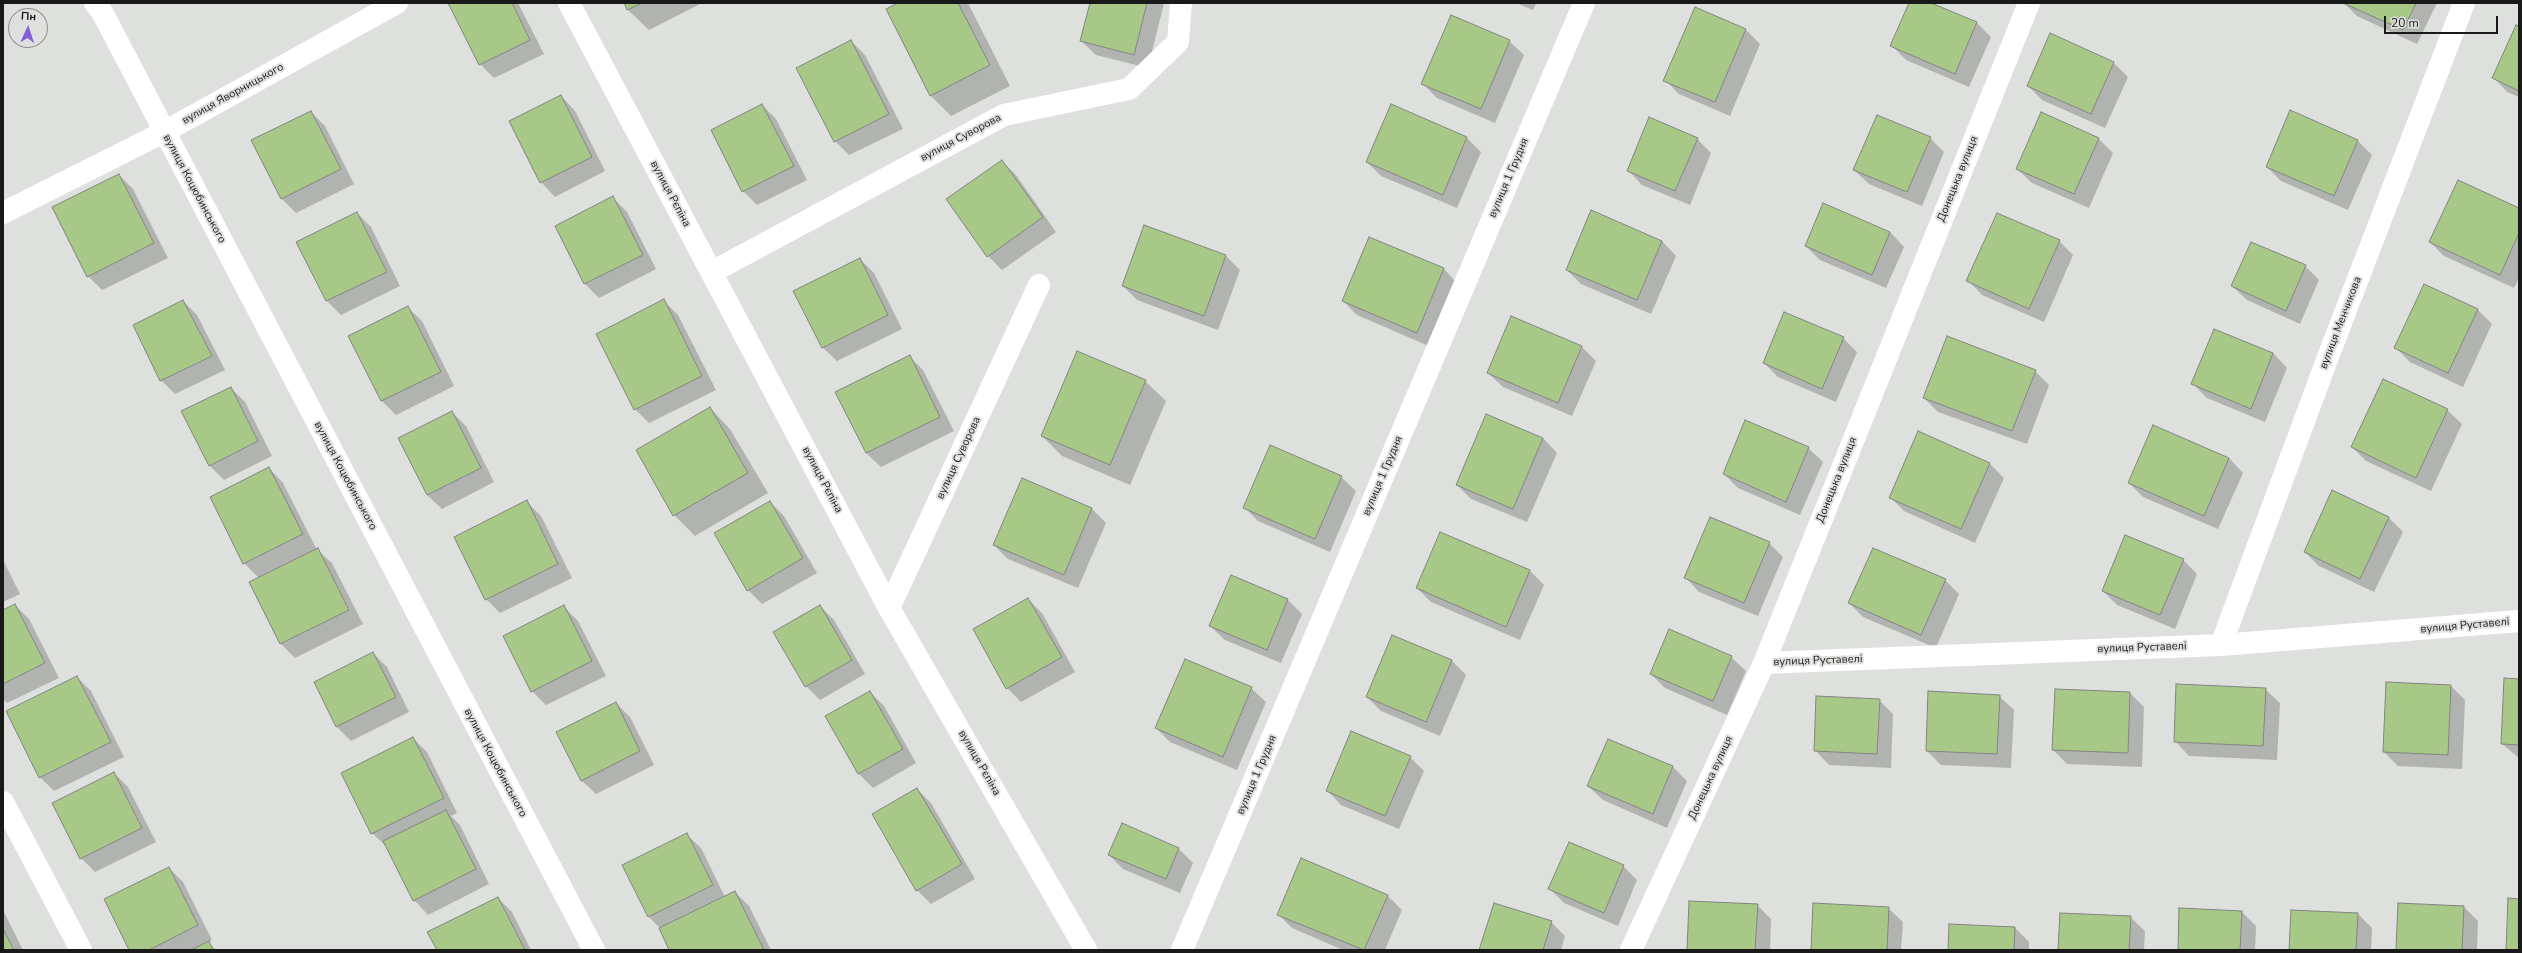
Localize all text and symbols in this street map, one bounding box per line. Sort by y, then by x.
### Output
north arrow [8,8,48,48]
scale bar [2386,8,2500,34]
text: Пн [21,9,37,24]
text: 20 m [2391,15,2419,31]
street label: вулиця Яворницького [180,61,286,127]
street label: вулиця Суворова [918,111,1004,165]
street label: вулиця Коцюбинського [160,132,228,246]
street label: Донецька вулиця [1935,134,1981,224]
street label: вулиця 1 Грудня [1486,136,1532,220]
street label: вулиця Рєпіна [647,159,693,229]
street label: вулиця Менчикова [2317,275,2365,371]
street label: вулиця Суворова [934,415,984,501]
street label: вулиця Коцюбинського [311,419,379,533]
street label: вулиця 1 Грудня [1360,434,1406,518]
street label: Донецька вулиця [1814,435,1860,525]
street label: вулиця Рєпіна [799,445,845,515]
street label: вулиця Руставелі [2420,616,2510,636]
street label: вулиця Руставелі [2097,640,2187,656]
street label: вулиця Руставелі [1773,653,1863,669]
street label: вулиця Коцюбинського [461,706,529,820]
street label: вулиця Рєпіна [955,728,1003,798]
street label: вулиця 1 Грудня [1234,733,1280,817]
street label: Донецька вулиця [1686,734,1736,822]

